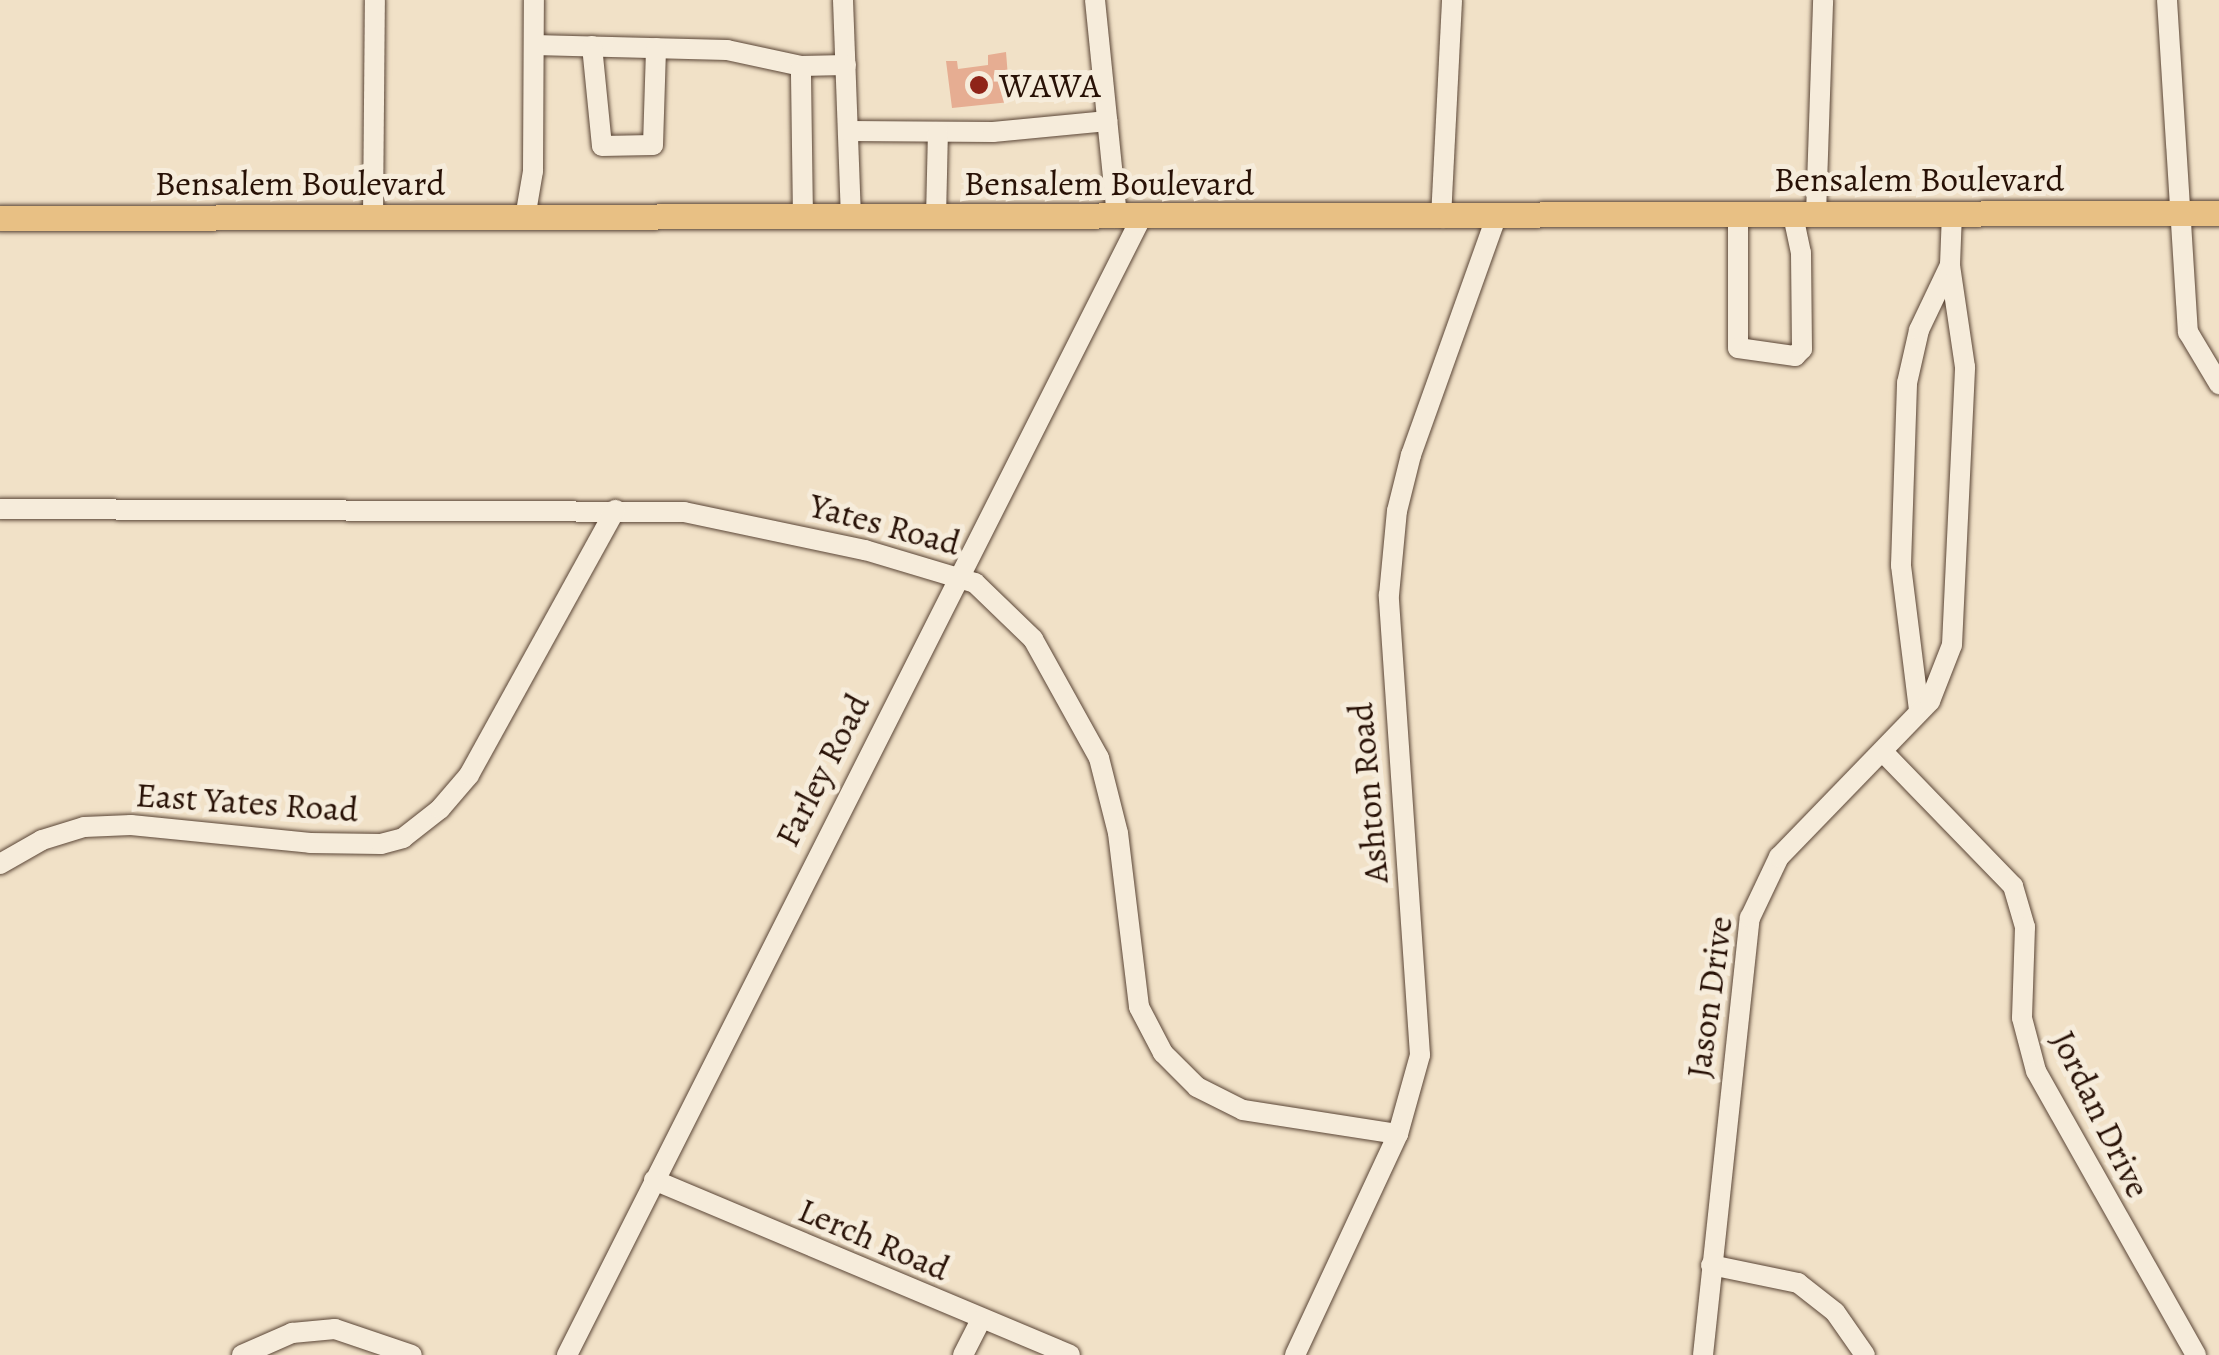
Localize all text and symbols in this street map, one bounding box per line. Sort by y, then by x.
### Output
place label: WAWA [999,64,1101,106]
marker: WAWA [968,74,990,96]
street label: Bensalem Boulevard [1774,158,2064,200]
street label: Bensalem Boulevard [155,162,445,204]
street label: Bensalem Boulevard [964,162,1254,204]
street label: Yates Road [805,484,965,564]
street label: Farley Road [766,687,878,853]
street label: Ashton Road [1339,701,1397,885]
street label: East Yates Road [134,773,360,831]
street label: Jason Drive [1677,913,1741,1081]
street label: Jordan Drive [2043,1024,2159,1204]
street label: Lerch Road [792,1188,956,1290]

